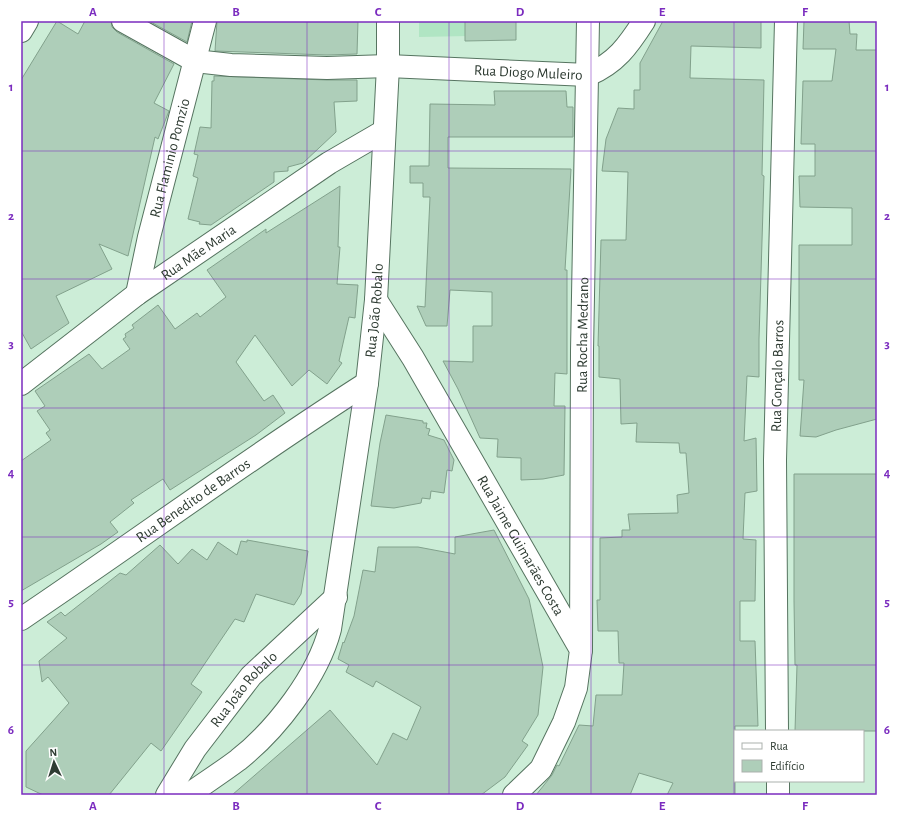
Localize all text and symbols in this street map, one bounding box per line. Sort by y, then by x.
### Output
text: A [89,6,97,19]
text: B [232,6,240,19]
text: C [375,6,382,19]
text: D [516,6,525,19]
text: E [659,6,666,19]
text: F [802,6,809,19]
street label: Rua Diogo Muleiro [474,62,583,82]
text: 1 [9,81,13,94]
text: 1 [885,81,889,94]
street label: Rua Flaminio Pomzio [147,97,192,219]
text: 2 [8,210,14,223]
text: 2 [884,210,890,223]
street label: Rua Mãe Maria [158,221,239,283]
street label: Rua João Robalo [362,263,385,358]
street label: Rua Rocha Medrano [574,277,591,393]
street label: Rua Gonçalo Barros [768,320,786,432]
text: 3 [8,338,14,351]
text: 3 [884,338,890,351]
street label: Rua Benedito de Barros [133,455,253,545]
text: 4 [8,467,15,480]
text: 4 [884,467,891,480]
street label: Rua Jaime Guimarães Costa [475,473,567,618]
text: 5 [8,596,14,609]
text: 5 [884,596,890,609]
street label: Rua João Robalo [207,648,280,730]
text: 6 [8,724,14,737]
text: 6 [884,724,890,737]
legend [734,730,864,782]
text: Rua [770,740,789,752]
north arrow [34,742,74,782]
text: N [49,747,58,758]
text: Edifício [770,760,805,772]
text: A [89,800,97,813]
text: B [232,800,240,813]
text: C [375,800,382,813]
text: D [516,800,525,813]
text: E [659,800,666,813]
text: F [802,800,809,813]

